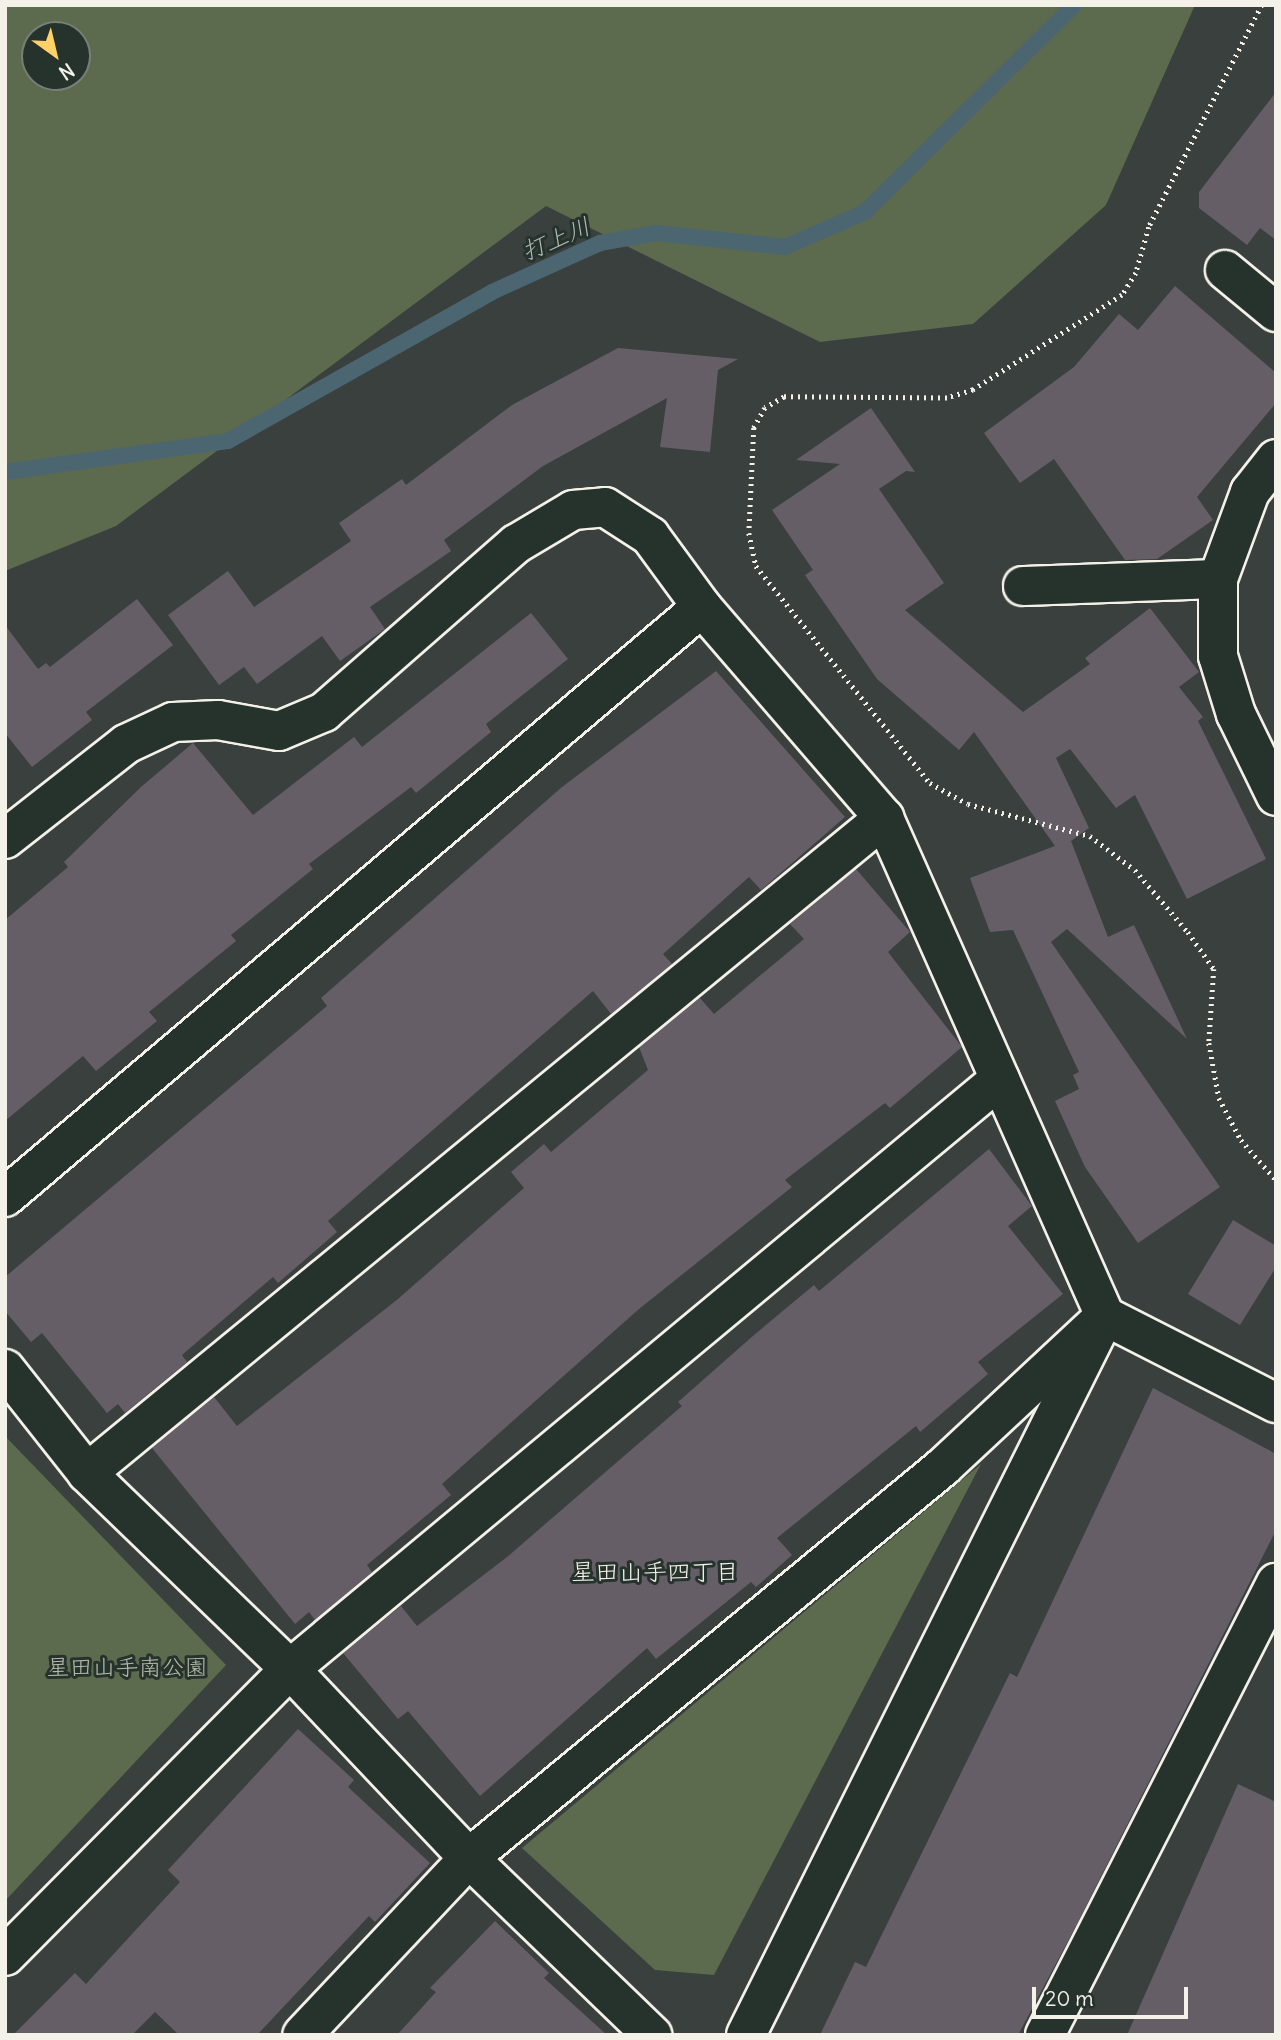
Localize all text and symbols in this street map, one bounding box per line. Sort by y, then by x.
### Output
north arrow [21,21,91,91]
text: N [54,58,79,85]
water label: 打上川 [517,212,595,266]
district label: 星田山手四丁目 [571,1558,739,1586]
park label: 星田山手南公園 [47,1653,207,1681]
scale bar [1036,1974,1192,2018]
text: 20 m [1045,1985,1094,2012]

